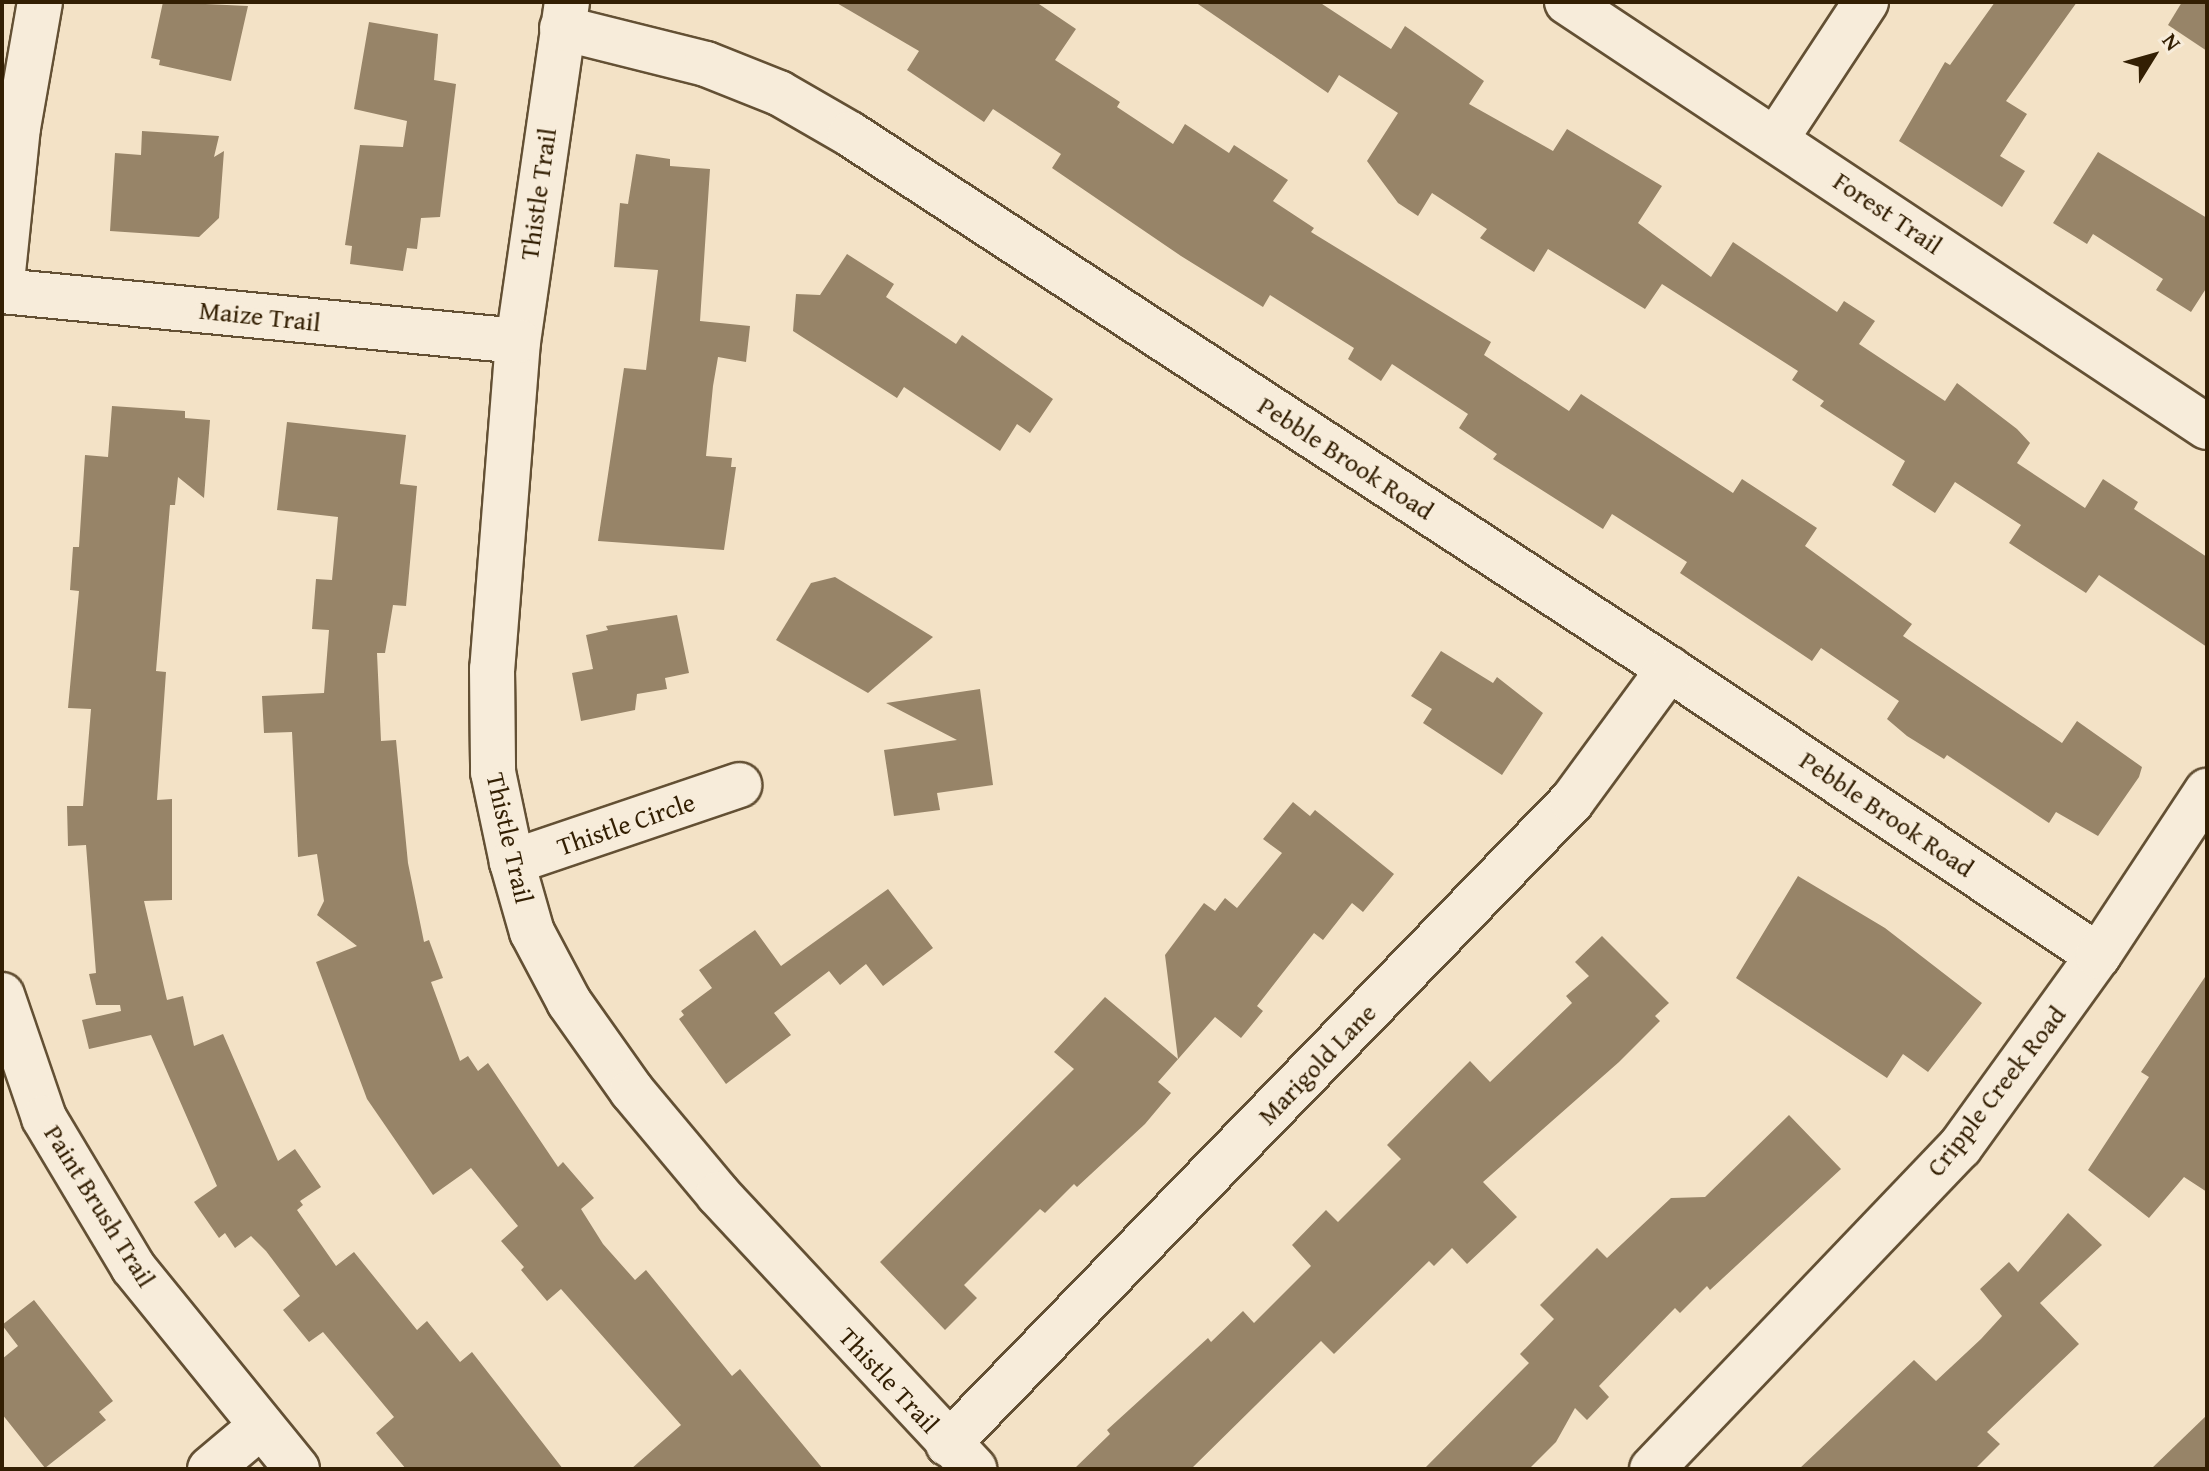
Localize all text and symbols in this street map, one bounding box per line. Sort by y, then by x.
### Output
north arrow [2113,16,2193,96]
text: N [2155,26,2189,57]
street label: Thistle Trail [513,126,563,262]
street label: Forest Trail [1828,165,1948,261]
street label: Maize Trail [198,294,322,338]
street label: Pebble Brook Road [1252,390,1440,526]
street label: Pebble Brook Road [1794,744,1980,884]
street label: Thistle Trail [480,770,540,906]
street label: Thistle Circle [553,786,699,862]
street label: Marigold Lane [1251,997,1383,1131]
street label: Cripple Creek Road [1920,1000,2072,1182]
street label: Paint Brush Trail [38,1119,162,1293]
street label: Thistle Trail [832,1321,946,1439]

